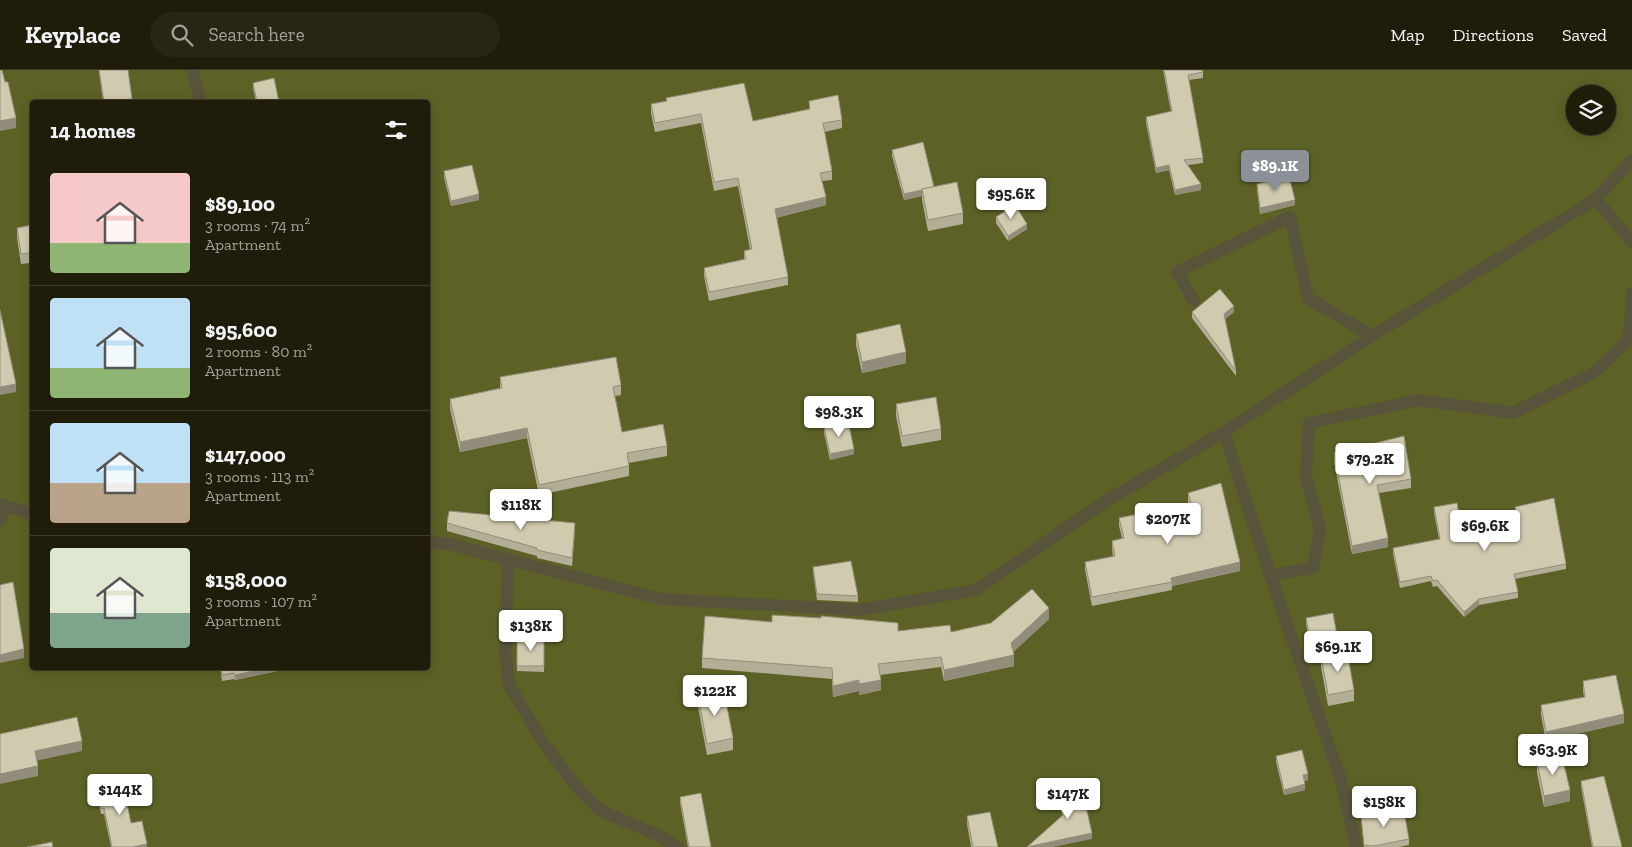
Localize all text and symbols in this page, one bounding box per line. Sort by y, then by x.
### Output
search box [150,12,500,57]
text: Keyplace [25,20,120,49]
icon: search [168,21,196,49]
text: Search here [208,23,305,46]
text: Map [1390,24,1425,46]
text: Directions [1453,24,1534,46]
text: Saved [1562,24,1607,46]
map controls [1566,85,1616,135]
button: layers [1566,85,1616,135]
icon: filters [382,116,410,144]
text: 14 homes [50,118,136,143]
pin: $89.1K [1234,150,1316,192]
text: $89.1K [1252,156,1298,175]
pin: $95.6K [970,178,1052,220]
text: $95.6K [987,184,1035,203]
text: $89,100 [205,191,275,216]
icon: home [90,193,150,253]
text: 3 rooms · 74 m² [205,216,310,235]
text: Apartment [205,235,281,254]
text: $95,600 [205,317,277,342]
icon: home [90,318,150,378]
text: 2 rooms · 80 m² [205,342,312,361]
text: Apartment [205,361,281,380]
pin: $98.3K [798,396,880,438]
text: $98.3K [815,402,863,421]
text: $147,000 [205,442,286,467]
pin: $79.2K [1329,442,1411,485]
icon: home [90,443,150,503]
text: $79.2K [1346,449,1394,468]
text: 3 rooms · 113 m² [205,467,314,486]
text: Apartment [205,486,281,505]
pin: $118K [486,488,556,531]
text: $118K [501,495,541,514]
pin: $207K [1133,502,1203,545]
text: $207K [1146,509,1190,528]
pin: $69.6K [1444,510,1526,552]
text: $69.6K [1461,516,1509,535]
text: $158,000 [205,567,287,592]
icon: home [90,568,150,628]
text: 3 rooms · 107 m² [205,592,317,611]
pin: $138K [496,610,566,652]
text: Apartment [205,611,281,630]
text: $138K [510,616,552,635]
pin: $69.1K [1297,630,1379,673]
text: $69.1K [1315,637,1361,656]
pin: $122K [680,674,750,717]
text: $122K [694,681,736,700]
pin: $63.9K [1512,734,1594,776]
text: $63.9K [1529,740,1577,759]
pin: $144K [85,774,155,816]
pin: $147K [1033,778,1103,820]
text: $144K [98,780,142,799]
text: $147K [1047,784,1089,803]
pin: $158K [1349,786,1419,828]
text: $158K [1363,792,1405,811]

